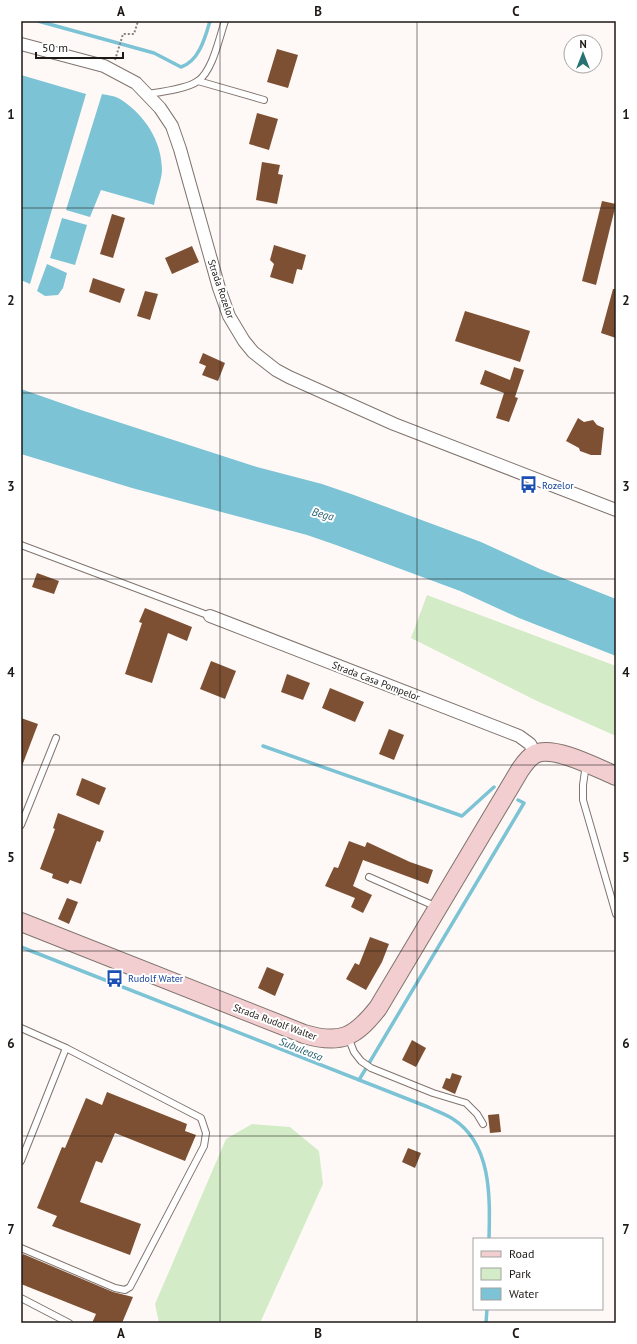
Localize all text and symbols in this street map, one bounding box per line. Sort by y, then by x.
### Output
text: A [117,3,125,20]
text: B [314,3,322,20]
text: C [512,3,520,20]
scale bar [36,34,123,60]
north arrow [563,34,603,74]
text: N [579,37,587,51]
text: 50 m [42,40,68,55]
text: 1 [7,106,15,123]
text: 1 [622,106,630,123]
street label: Strada Rozelor [205,258,237,321]
text: 2 [7,292,15,309]
text: 2 [622,292,630,309]
bus stop icon: Rozelor [519,475,539,495]
text: 3 [7,478,15,495]
text: 3 [622,478,630,495]
place label: Rozelor [542,479,574,492]
water label: Bega [311,504,336,524]
street label: Strada Casa Pompelor [330,658,422,704]
text: 4 [7,664,15,681]
text: 4 [622,664,630,681]
text: 5 [7,849,15,866]
text: 5 [622,849,630,866]
bus stop icon: Rudolf Water [105,968,125,988]
place label: Rudolf Water [128,972,184,985]
street label: Strada Rudolf Walter [231,1001,319,1043]
water label: Subuleasa [277,1034,325,1064]
text: 6 [7,1035,15,1052]
text: 6 [622,1035,630,1052]
text: 7 [7,1221,15,1238]
text: 7 [622,1221,630,1238]
legend [473,1238,603,1310]
text: Road [509,1246,534,1261]
text: Park [509,1266,531,1281]
text: Water [509,1286,539,1301]
text: A [117,1325,125,1342]
text: B [314,1325,322,1342]
text: C [512,1325,520,1342]

